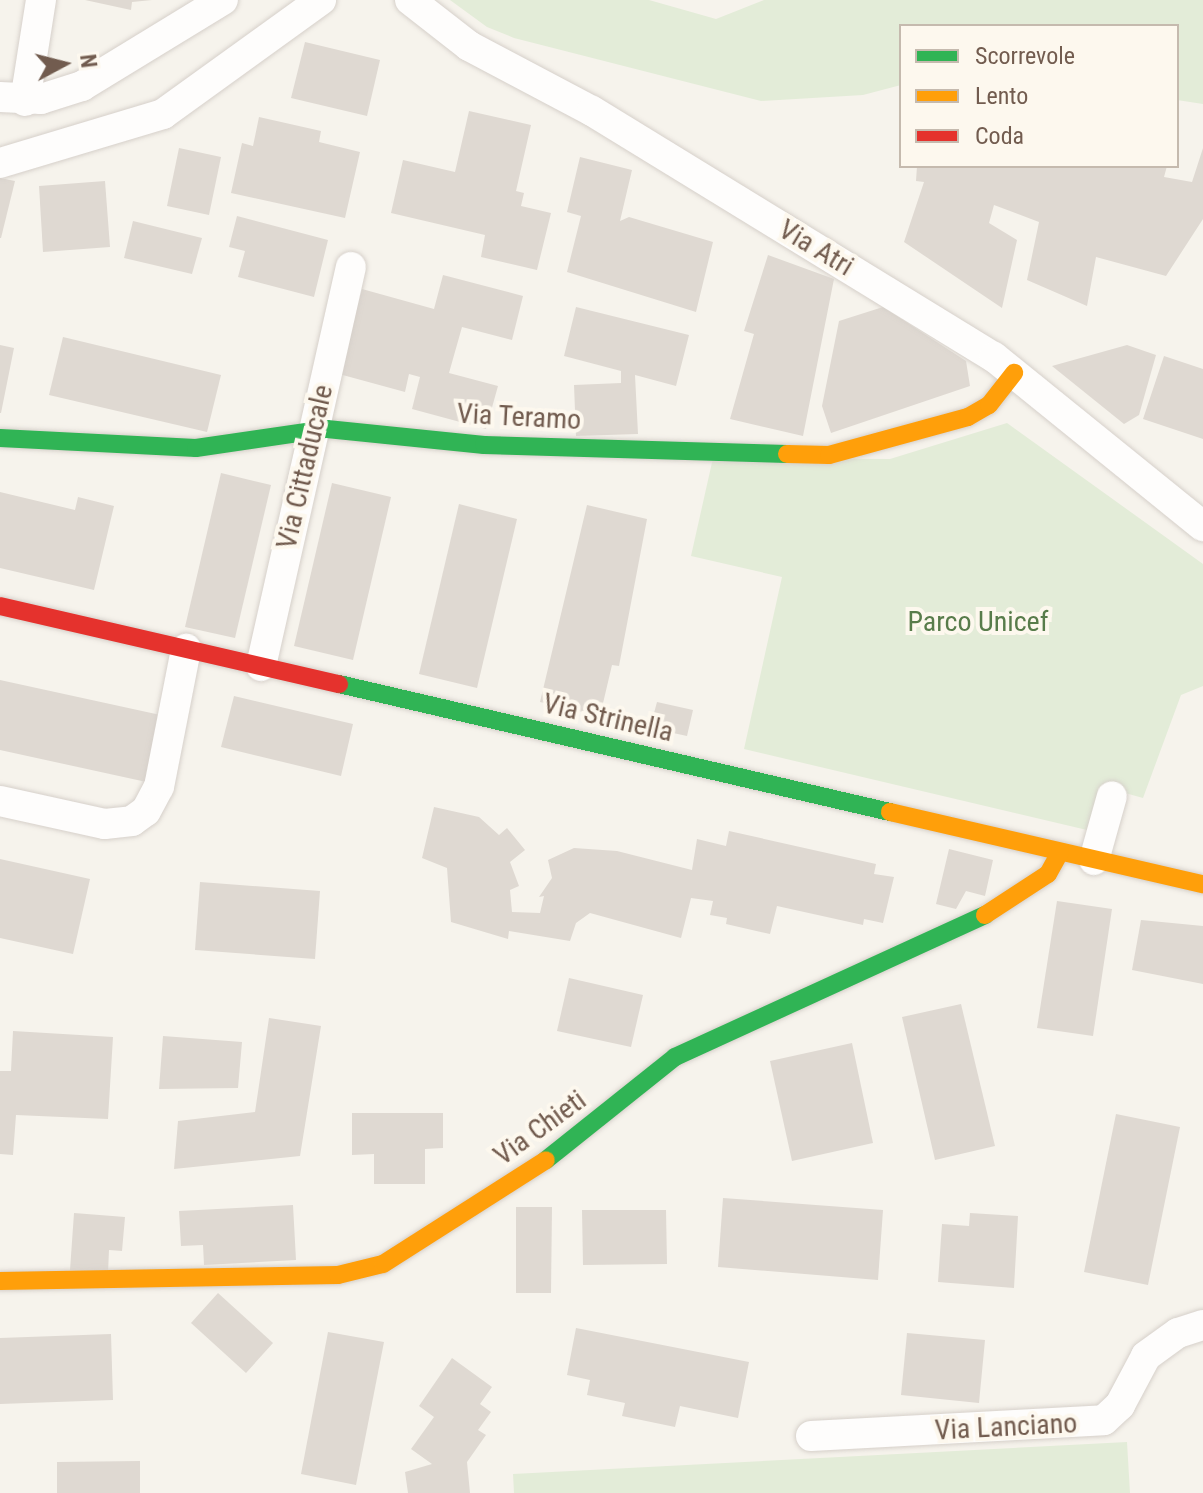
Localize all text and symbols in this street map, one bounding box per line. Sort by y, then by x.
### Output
north arrow [24,24,104,104]
legend [899,24,1179,168]
text: Scorrevole [975,42,1075,70]
text: N [75,53,102,69]
text: Lento [975,82,1028,110]
text: Coda [975,122,1024,150]
street label: Via Atri [773,213,859,283]
street label: Via Cittaducale [270,382,340,552]
street label: Via Teramo [456,397,582,437]
park label: Parco Unicef [907,605,1049,639]
street label: Via Strinella [540,687,676,749]
street label: Via Chieti [487,1083,593,1173]
street label: Via Lanciano [934,1406,1078,1448]

